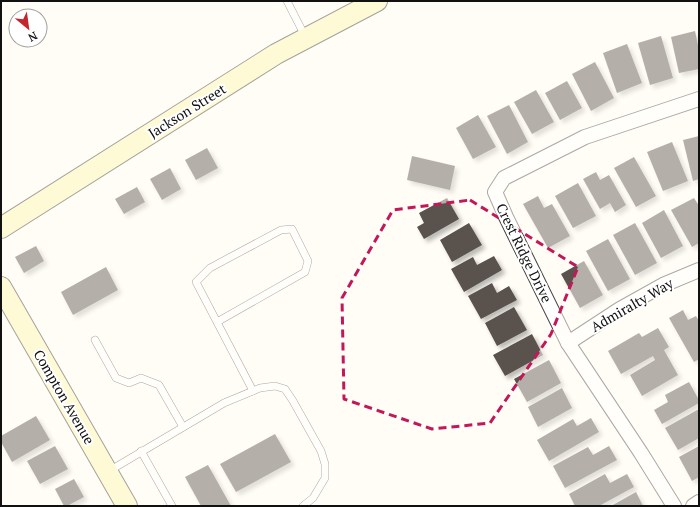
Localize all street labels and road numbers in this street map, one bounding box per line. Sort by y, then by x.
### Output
street label: Jackson Street [144,79,230,142]
street label: Crest Ridge Drive [492,200,557,306]
street label: Admiralty Way [587,273,677,336]
street label: Compton Avenue [30,346,99,448]

